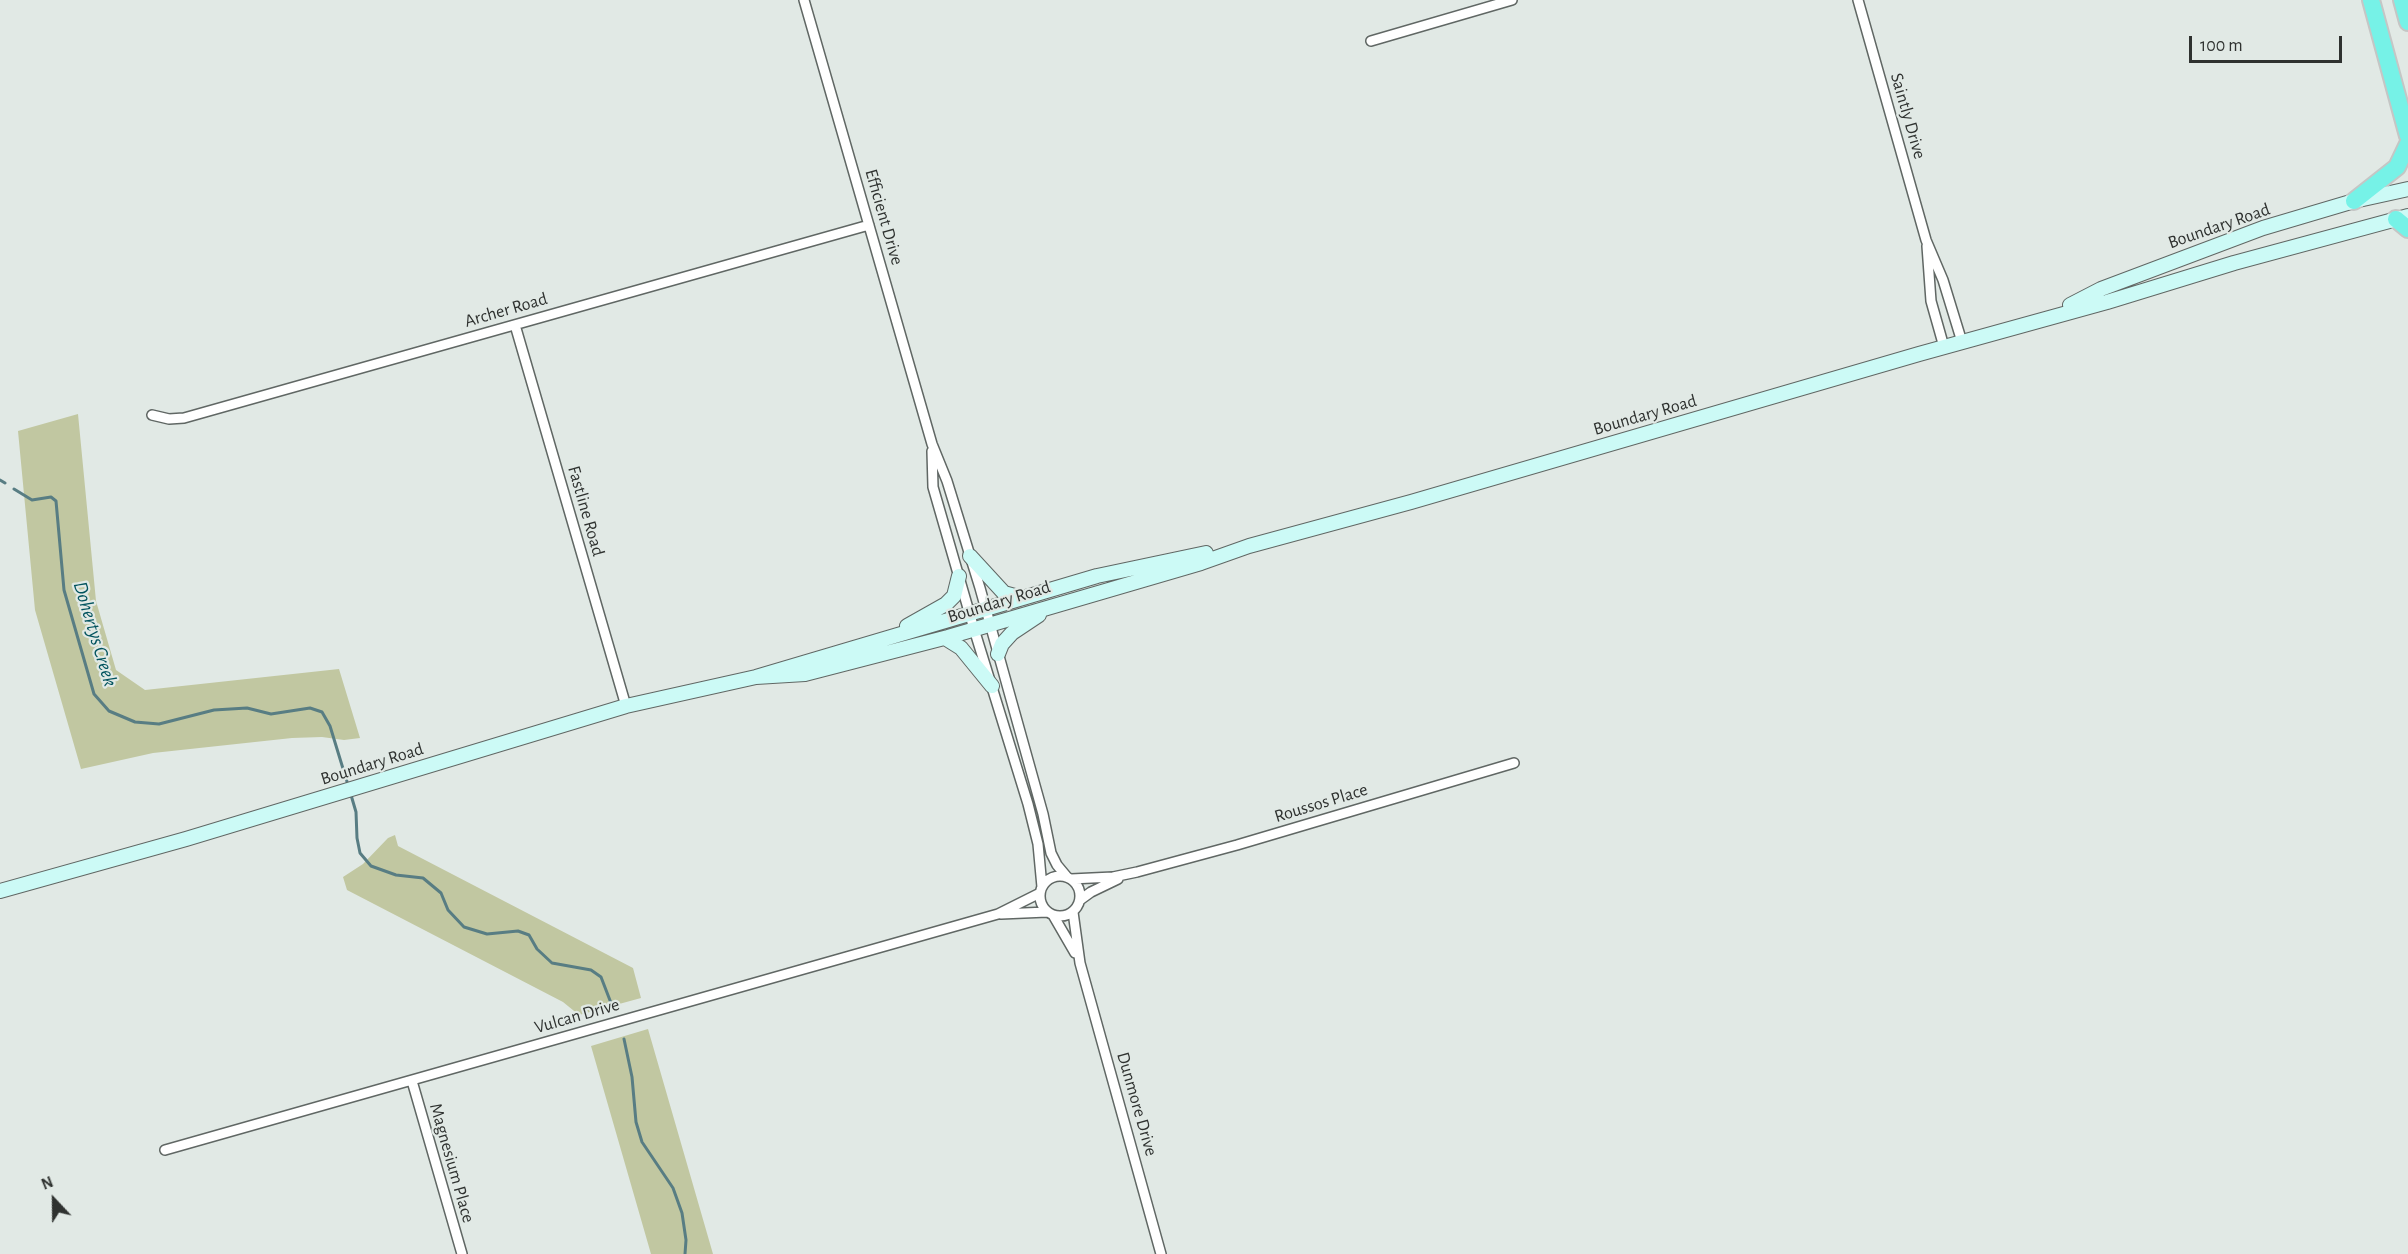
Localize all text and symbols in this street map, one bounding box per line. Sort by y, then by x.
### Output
scale bar [2192,24,2345,62]
text: 100 m [2200,37,2243,55]
street label: Saintly Drive [1885,71,1931,161]
street label: Efficient Drive [860,167,908,267]
street label: Boundary Road [2165,198,2273,254]
street label: Archer Road [462,288,550,332]
street label: Boundary Road [1591,390,1699,440]
street label: Fastline Road [563,463,609,559]
street label: Boundary Road [945,576,1053,628]
water label: Dohertys Creek [68,579,122,689]
street label: Boundary Road [318,738,426,790]
street label: Roussos Place [1272,779,1370,827]
street label: Vulcan Drive [532,994,622,1038]
street label: Dunmore Drive [1112,1049,1162,1159]
street label: Magnesium Place [425,1101,479,1225]
north arrow [24,1170,84,1230]
text: N [39,1174,55,1193]

